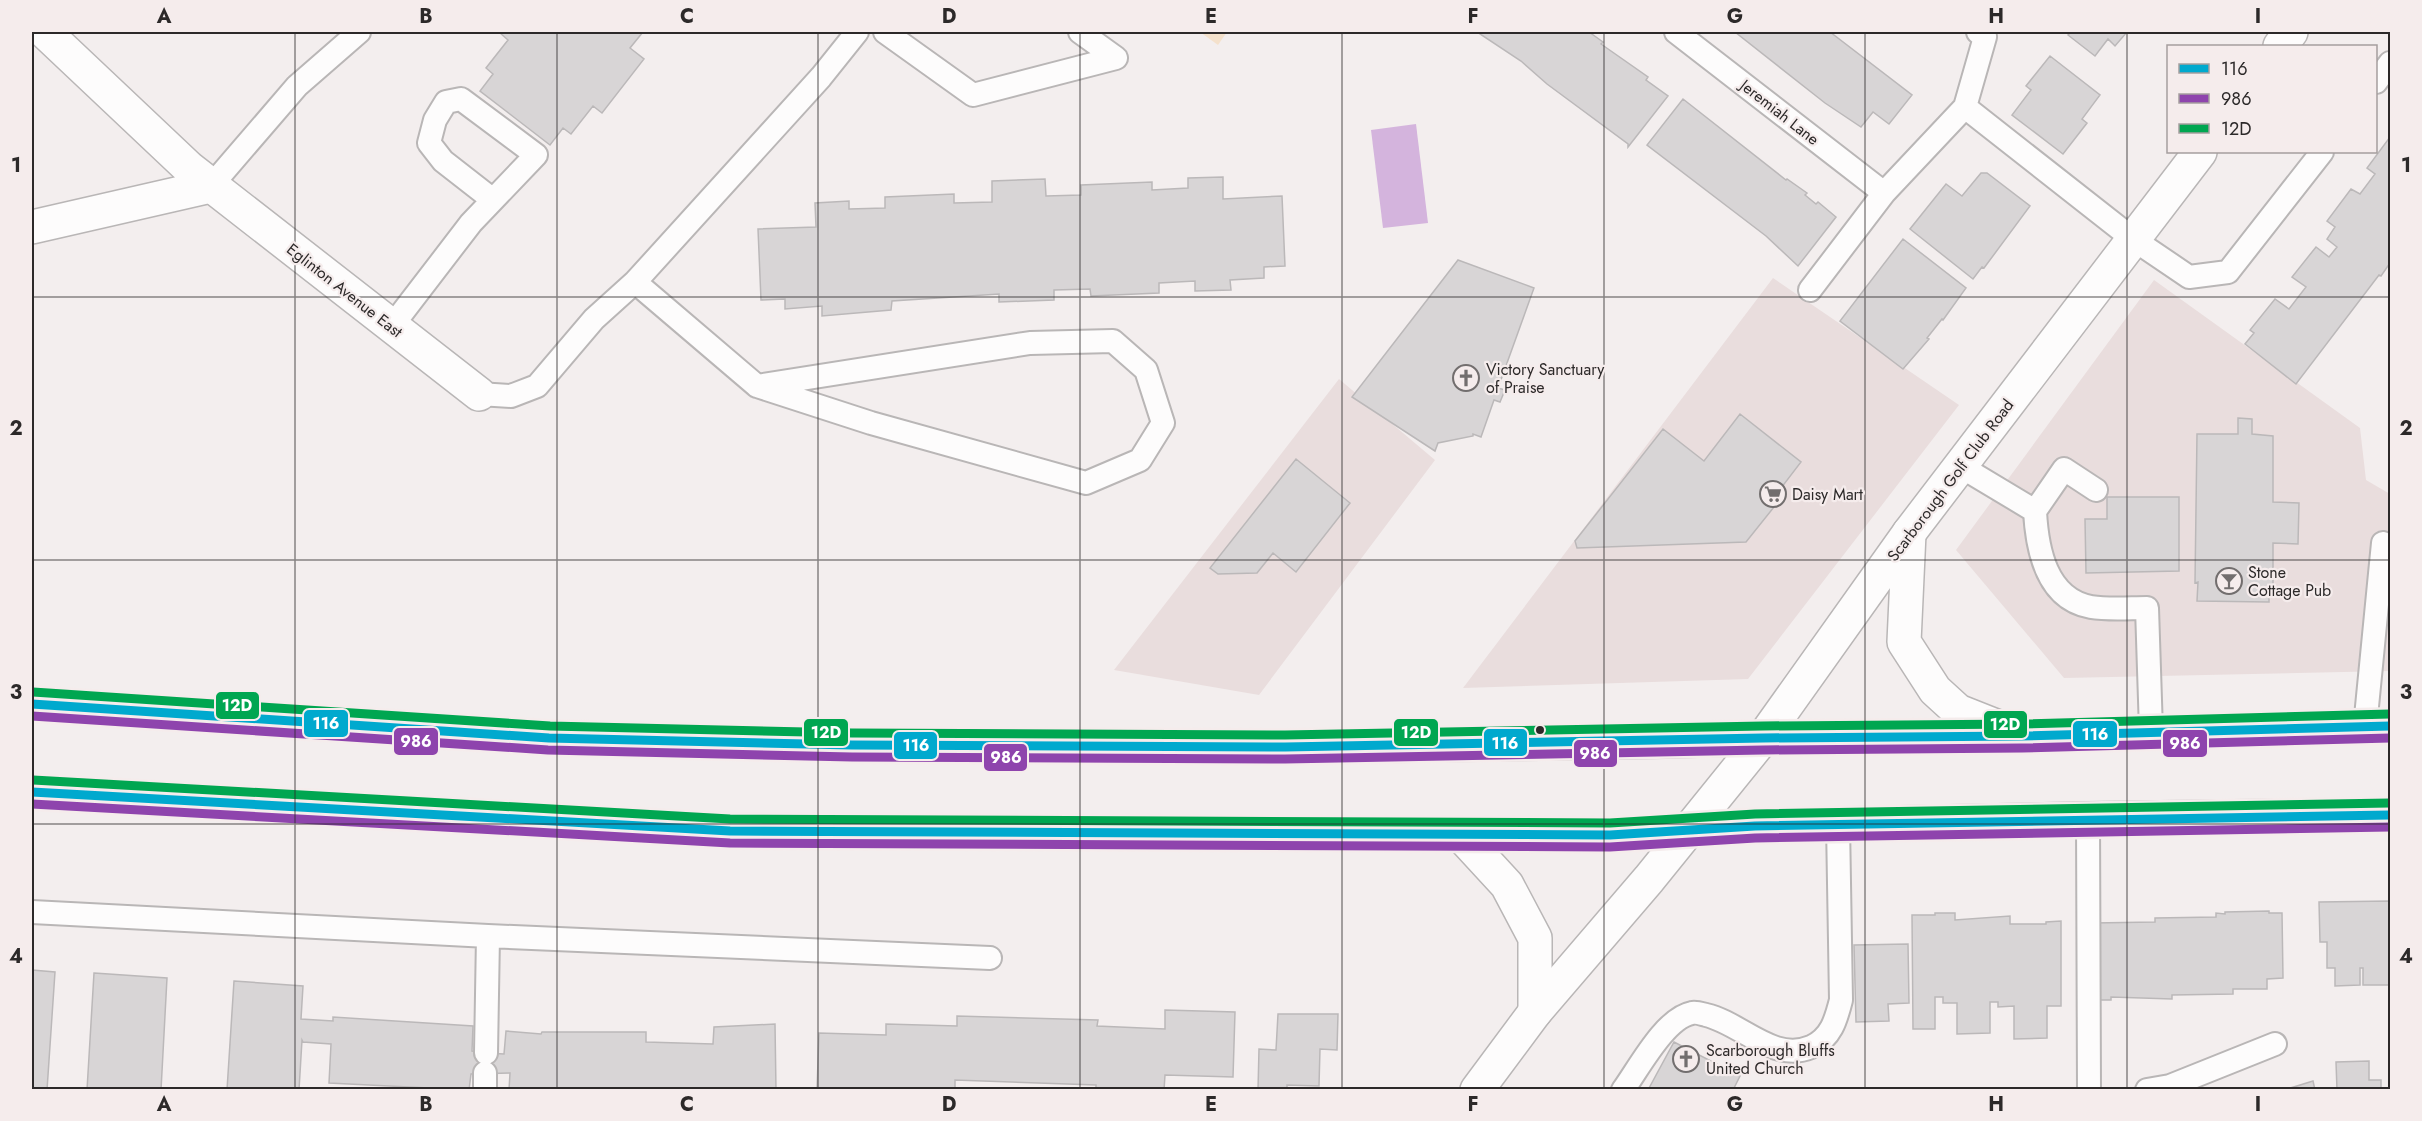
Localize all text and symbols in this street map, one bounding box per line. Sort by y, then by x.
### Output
text: A [156,2,172,31]
text: B [419,2,433,31]
text: C [680,2,694,31]
text: D [942,2,956,31]
text: E [1205,2,1217,31]
text: F [1467,2,1479,31]
text: G [1727,2,1743,31]
text: H [1988,2,2004,31]
text: I [2255,2,2261,31]
legend [2167,45,2377,153]
text: 116 [2221,56,2248,82]
street label: Jeremiah Lane [1734,73,1824,151]
text: 986 [2221,86,2252,112]
text: 12D [2221,116,2252,142]
text: 1 [11,151,21,180]
text: 1 [2401,151,2411,180]
street label: Eglinton Avenue East [282,238,408,343]
place label: Victory Sanctuary of Praise [1486,358,1605,399]
church icon: Victory Sanctuary of Praise [1451,363,1481,393]
street label: Scarborough Golf Club Road [1882,394,2019,566]
text: 2 [9,414,23,443]
text: 2 [2399,414,2413,443]
supermarket icon: Daisy Mart [1758,479,1788,509]
place label: Daisy Mart [1792,483,1863,506]
place label: Stone Cottage Pub [2248,561,2331,602]
bar icon: Stone Cottage Pub [2214,566,2244,596]
text: 3 [10,678,22,707]
text: 3 [2400,678,2412,707]
line badge: 12D [215,691,260,720]
text: 12D [222,694,252,717]
line badge: 116 [303,709,349,738]
line badge: 12D [1983,710,2028,739]
text: 116 [313,712,340,735]
text: 12D [1990,713,2020,736]
line badge: 12D [803,718,849,747]
line badge: 12D [1393,718,1439,747]
line badge: 116 [2072,720,2118,748]
text: 12D [811,721,841,744]
text: 12D [1401,721,1431,744]
text: 116 [2082,723,2109,746]
unlabelled marker [1534,724,1546,736]
line badge: 986 [393,727,439,756]
line badge: 116 [1483,728,1528,757]
line badge: 986 [2162,729,2208,758]
text: 986 [400,730,432,753]
line badge: 116 [893,731,938,760]
text: 116 [1492,732,1519,755]
text: 986 [2169,732,2201,755]
text: 116 [903,734,930,757]
line badge: 986 [1573,739,1618,768]
text: 986 [1579,742,1611,765]
line badge: 986 [983,743,1028,772]
text: 986 [990,746,1022,769]
text: 4 [9,942,23,971]
text: 4 [2399,942,2413,971]
place label: Scarborough Bluffs United Church [1706,1039,1835,1080]
church icon: Scarborough Bluffs United Church [1671,1044,1701,1074]
text: A [156,1090,172,1119]
text: B [419,1090,433,1119]
text: C [680,1090,694,1119]
text: D [942,1090,956,1119]
text: E [1205,1090,1217,1119]
text: F [1467,1090,1479,1119]
text: G [1727,1090,1743,1119]
text: H [1988,1090,2004,1119]
text: I [2255,1090,2261,1119]

